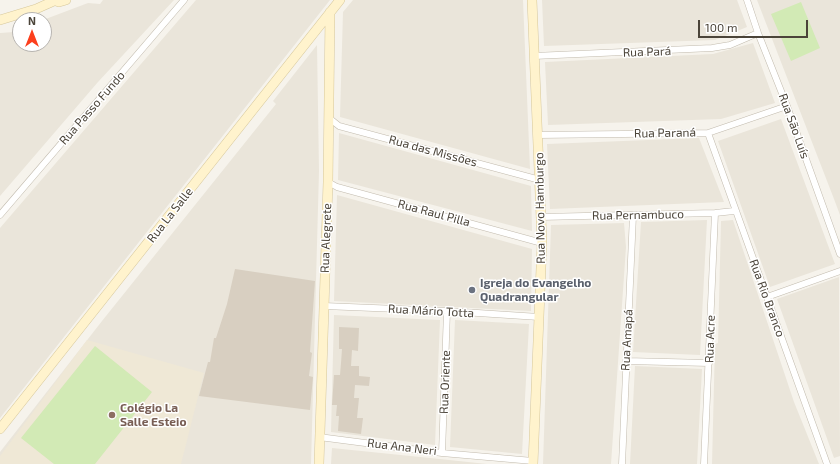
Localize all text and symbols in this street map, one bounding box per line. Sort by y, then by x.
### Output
north arrow [12,12,52,52]
scale bar [700,12,810,38]
text: N [28,14,36,27]
text: 100 m [705,20,737,34]
street label: Rua Pará [622,44,672,60]
street label: Rua Passo Fundo [56,68,128,148]
street label: Rua São Luís [776,91,812,161]
street label: Rua Paraná [634,125,696,141]
street label: Rua das Missões [387,132,479,170]
street label: Rua Novo Hamburgo [532,152,548,264]
street label: Rua La Salle [144,185,196,245]
street label: Rua Raul Pilla [396,196,472,230]
street label: Rua Alegrete [318,203,334,273]
street label: Rua Pernambuco [592,207,684,223]
street label: Rua Rio Branco [746,257,788,339]
place label: Igreja do Evangelho Quadrangular [480,276,591,304]
marker: Igreja do Evangelho Quadrangular [467,285,477,295]
street label: Rua Mário Totta [388,302,474,320]
street label: Rua Amapá [618,309,636,371]
street label: Rua Acre [702,315,718,363]
street label: Rua Oriente [437,350,453,414]
place label: Colégio La Salle Esteio [120,401,186,429]
marker: Colégio La Salle Esteio [107,410,117,420]
street label: Rua Ana Neri [366,436,438,458]

